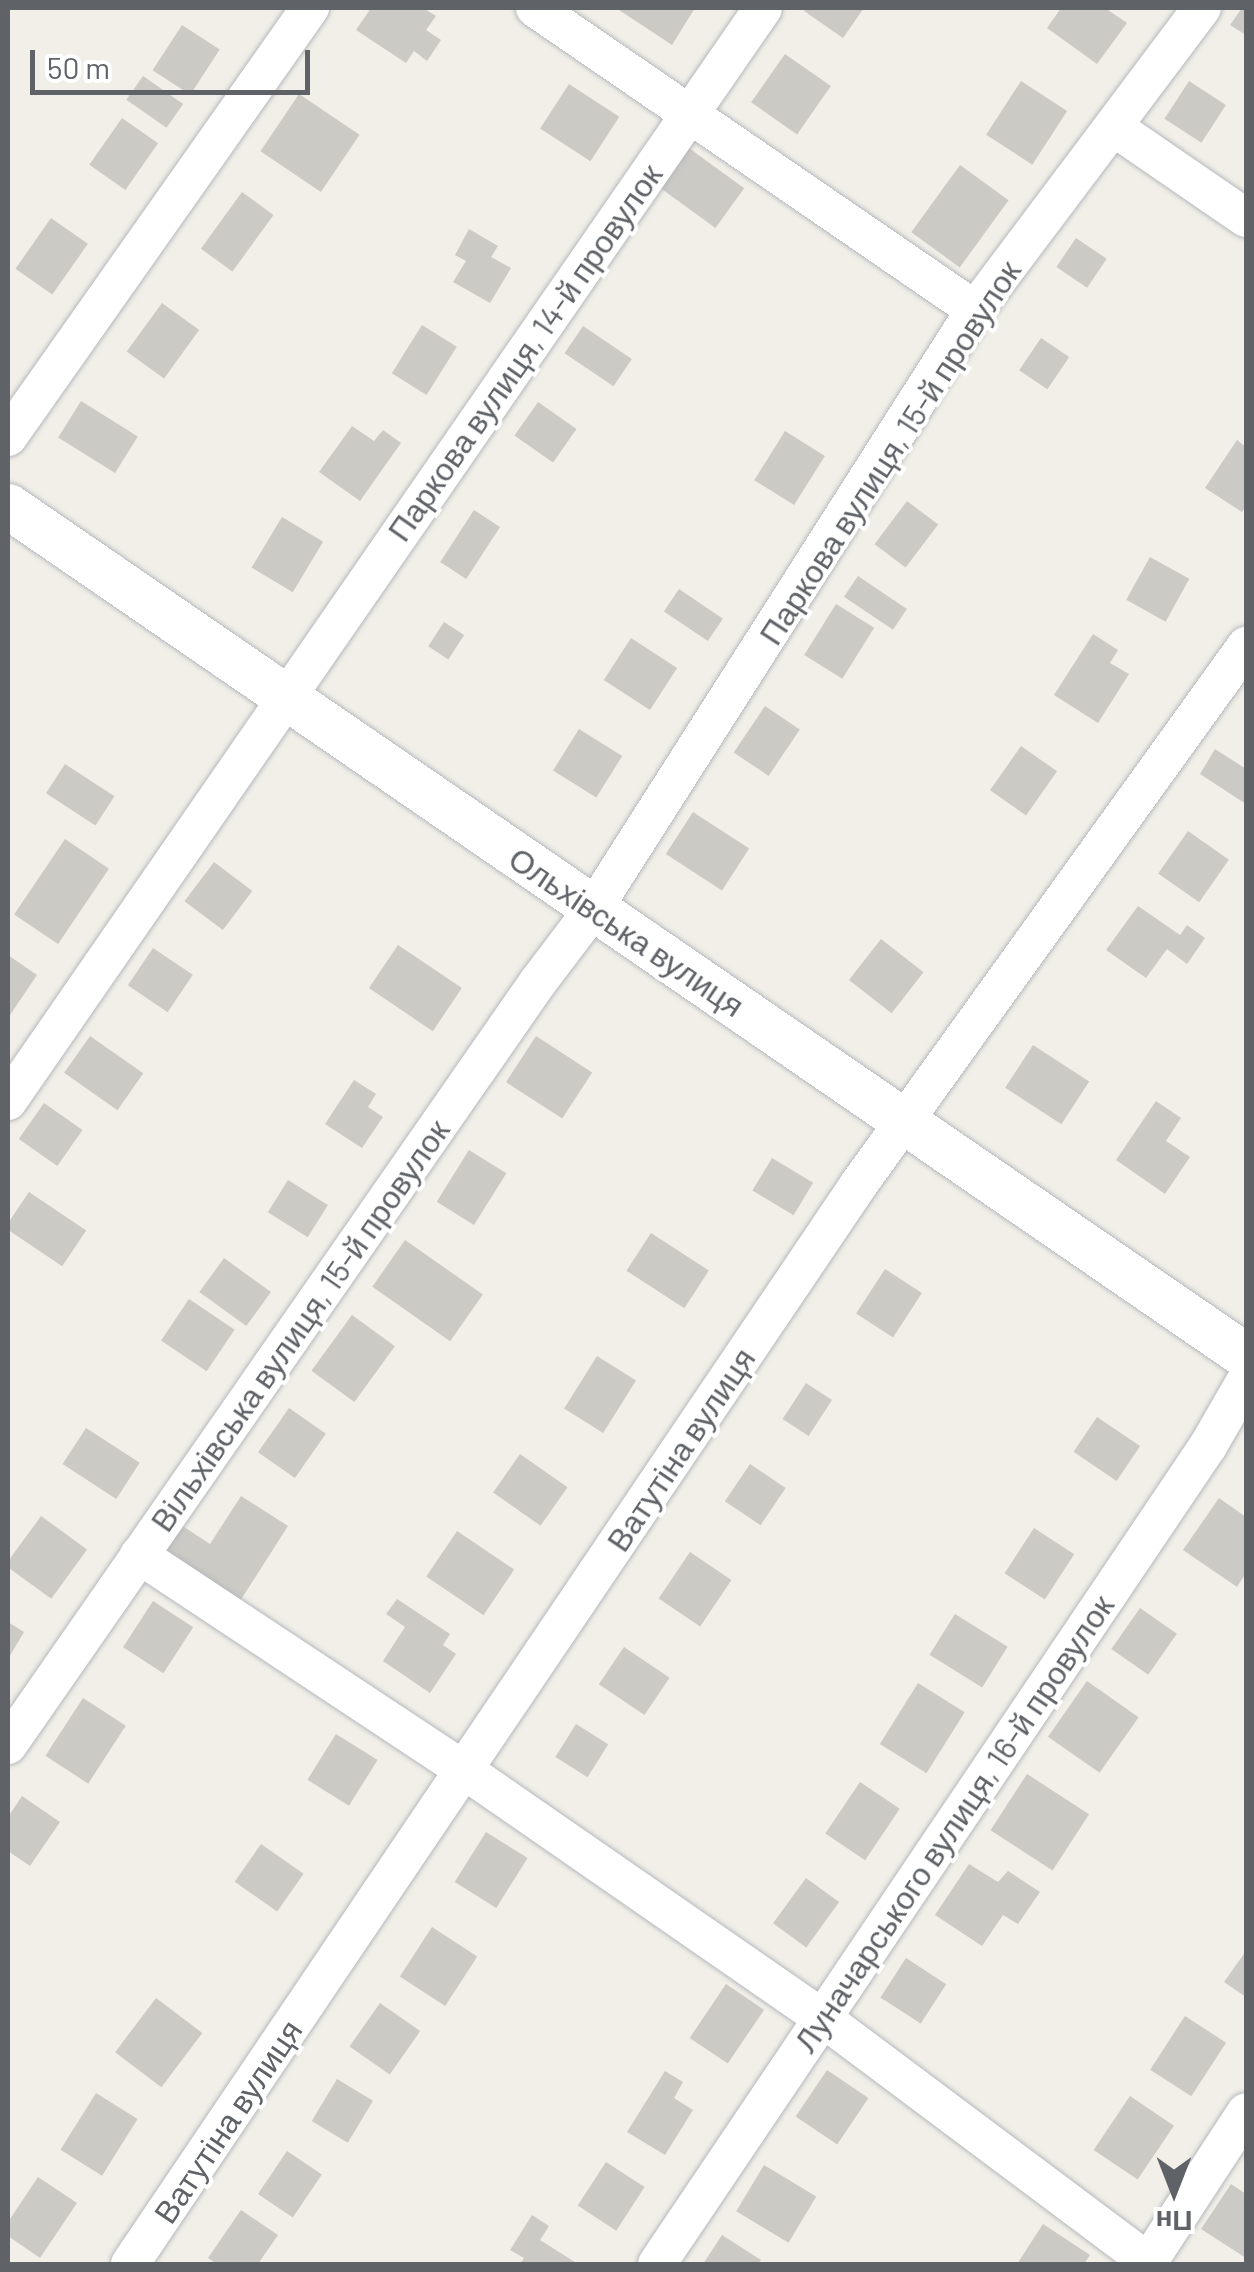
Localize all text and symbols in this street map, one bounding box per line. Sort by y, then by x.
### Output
scale bar [35,30,315,92]
text: 50 m [47,49,110,85]
street label: Паркова вулиця, 14-й провулок [379,156,669,548]
street label: Паркова вулиця, 15-й провулок [750,253,1028,651]
street label: Ольхівська вулиця [502,838,752,1024]
street label: Вільхівська вулиця, 15-й провулок [142,1112,456,1538]
street label: Ватутіна вулиця [598,1340,762,1558]
street label: Луначарського вулиця, 16-й провулок [785,1587,1121,2059]
street label: Ватутіна вулиця [145,2012,309,2230]
north arrow [1124,2142,1224,2242]
text: Пн [1155,2205,1193,2239]

